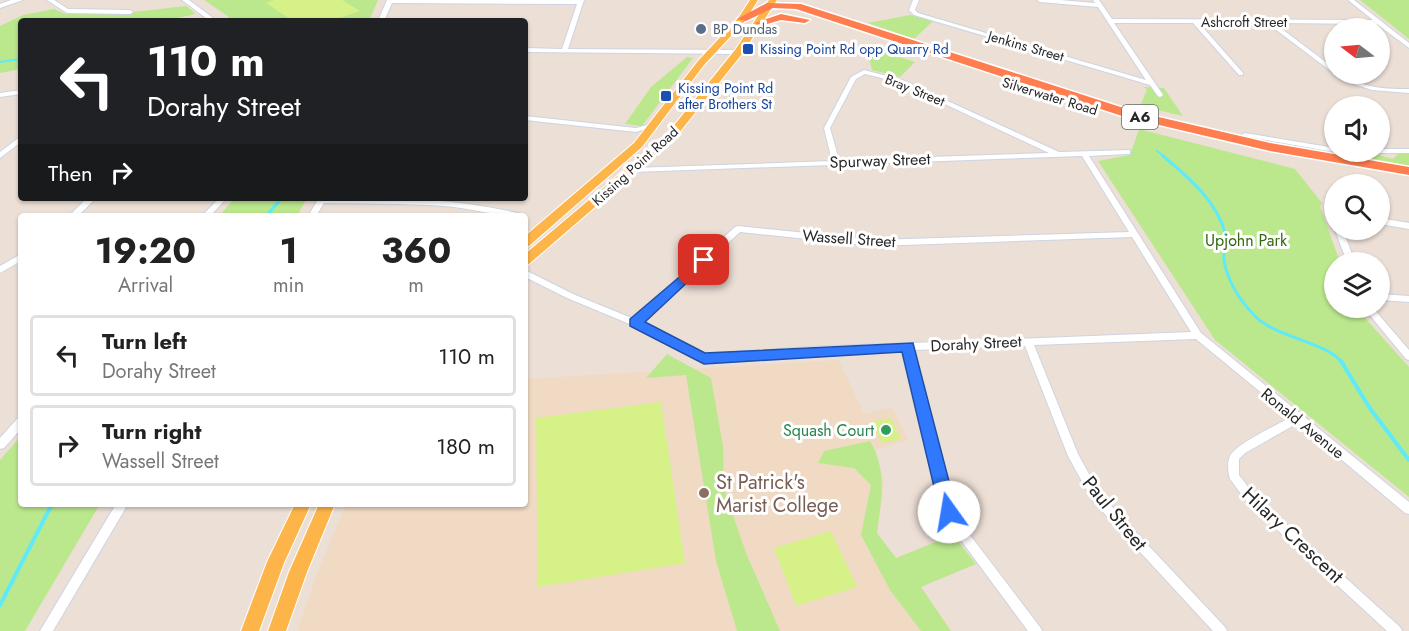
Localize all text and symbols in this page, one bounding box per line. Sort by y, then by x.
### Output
street label: Ashcroft Street [1201,12,1288,32]
north arrow [1324,18,1390,84]
map controls [1324,18,1390,318]
place label: BP Dundas [713,19,778,39]
marker: BP Dundas [694,22,708,36]
street label: Jenkins Street [984,25,1067,67]
text: 110 m [147,31,265,92]
place label: Kissing Point Rd opp Quarry Rd [760,39,949,59]
icon: left [48,42,126,120]
marker: Kissing Point Rd opp Quarry Rd [741,42,755,56]
street label: Bray Street [882,69,949,111]
street label: Silverwater Road [1000,72,1100,120]
place label: Kissing Point Rd after Brothers St [678,78,773,114]
text: Dorahy Street [147,87,301,126]
marker: Kissing Point Rd after Brothers St [659,89,673,103]
button: sound [1324,96,1390,162]
road number: A6 [1122,105,1158,129]
street label: Kissing Point Road [588,122,682,210]
street label: Spurway Street [829,147,931,174]
icon: right [105,156,138,189]
text: Then [48,157,93,189]
button: search [1324,174,1390,240]
text: 19:20 [95,224,196,276]
text: 1 [279,224,298,276]
text: 360 [381,224,451,276]
street label: Wassell Street [802,224,897,253]
park label: Upjohn Park [1205,229,1288,252]
pin [678,234,729,285]
icon: arrive [687,243,720,276]
button: layers [1324,252,1390,318]
text: Arrival [118,271,173,300]
text: min [273,271,304,300]
text: m [408,271,424,300]
text: Turn left [102,325,187,357]
street label: Dorahy Street [930,330,1022,357]
icon: left [51,339,84,372]
text: 110 m [438,340,495,372]
text: Dorahy Street [102,357,216,386]
street label: Ronald Avenue [1256,383,1349,464]
text: Turn right [102,415,202,447]
place label: Squash Court [783,419,874,442]
marker: Squash Court [879,423,893,437]
icon: right [51,429,84,462]
text: 180 m [436,430,495,462]
text: Wassell Street [102,447,219,476]
place label: St Patrick's Marist College [716,468,839,520]
street label: Paul Street [1075,470,1154,557]
position arrow [917,480,981,544]
street label: Hilary Crescent [1235,481,1350,590]
marker: St Patrick's Marist College [697,486,711,500]

